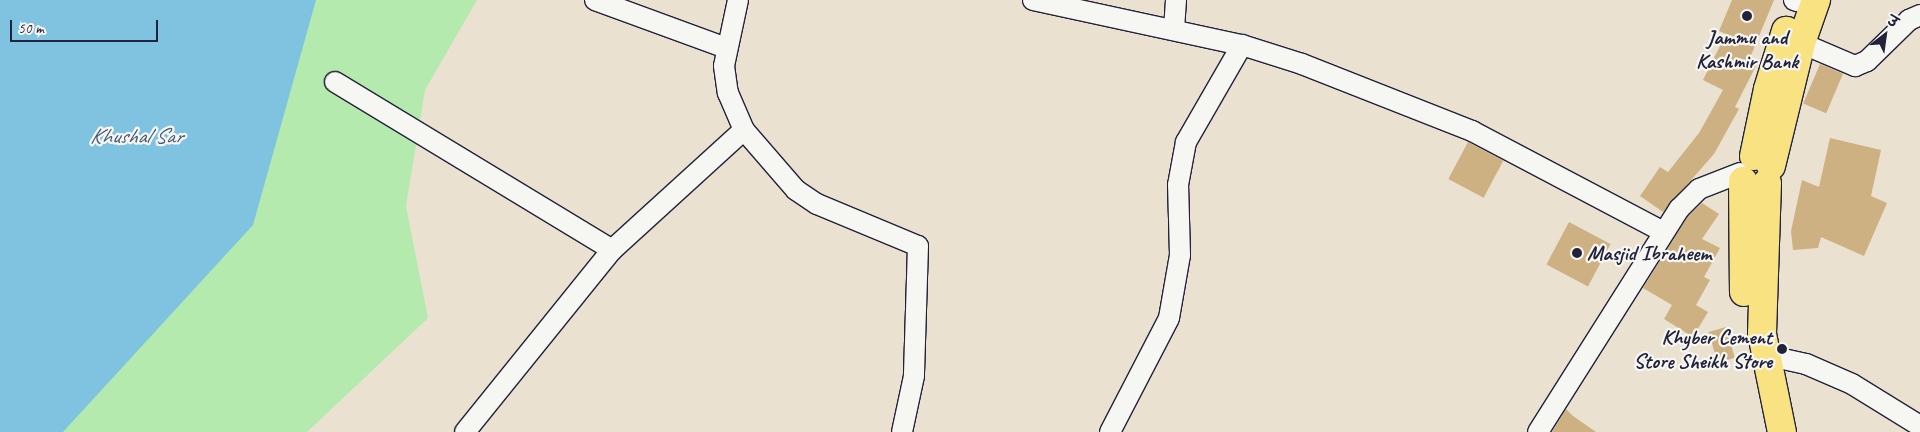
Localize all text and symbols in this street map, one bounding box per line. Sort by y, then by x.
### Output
scale bar [12,10,160,42]
marker: Jammu and Kashmir Bank [1741,10,1753,22]
north arrow [1860,10,1910,60]
text: उ [1884,12,1901,31]
text: 50 m [18,19,44,38]
place label: Jammu and Kashmir Bank [1696,24,1798,74]
water label: Khushal Sar [90,124,182,150]
place label: Masjid Ibraheem [1587,240,1712,266]
marker: Masjid Ibraheem [1571,247,1583,259]
place label: Khyber Cement Store Sheikh Store [1632,324,1772,374]
marker: Khyber Cement Store Sheikh Store [1776,343,1788,355]

